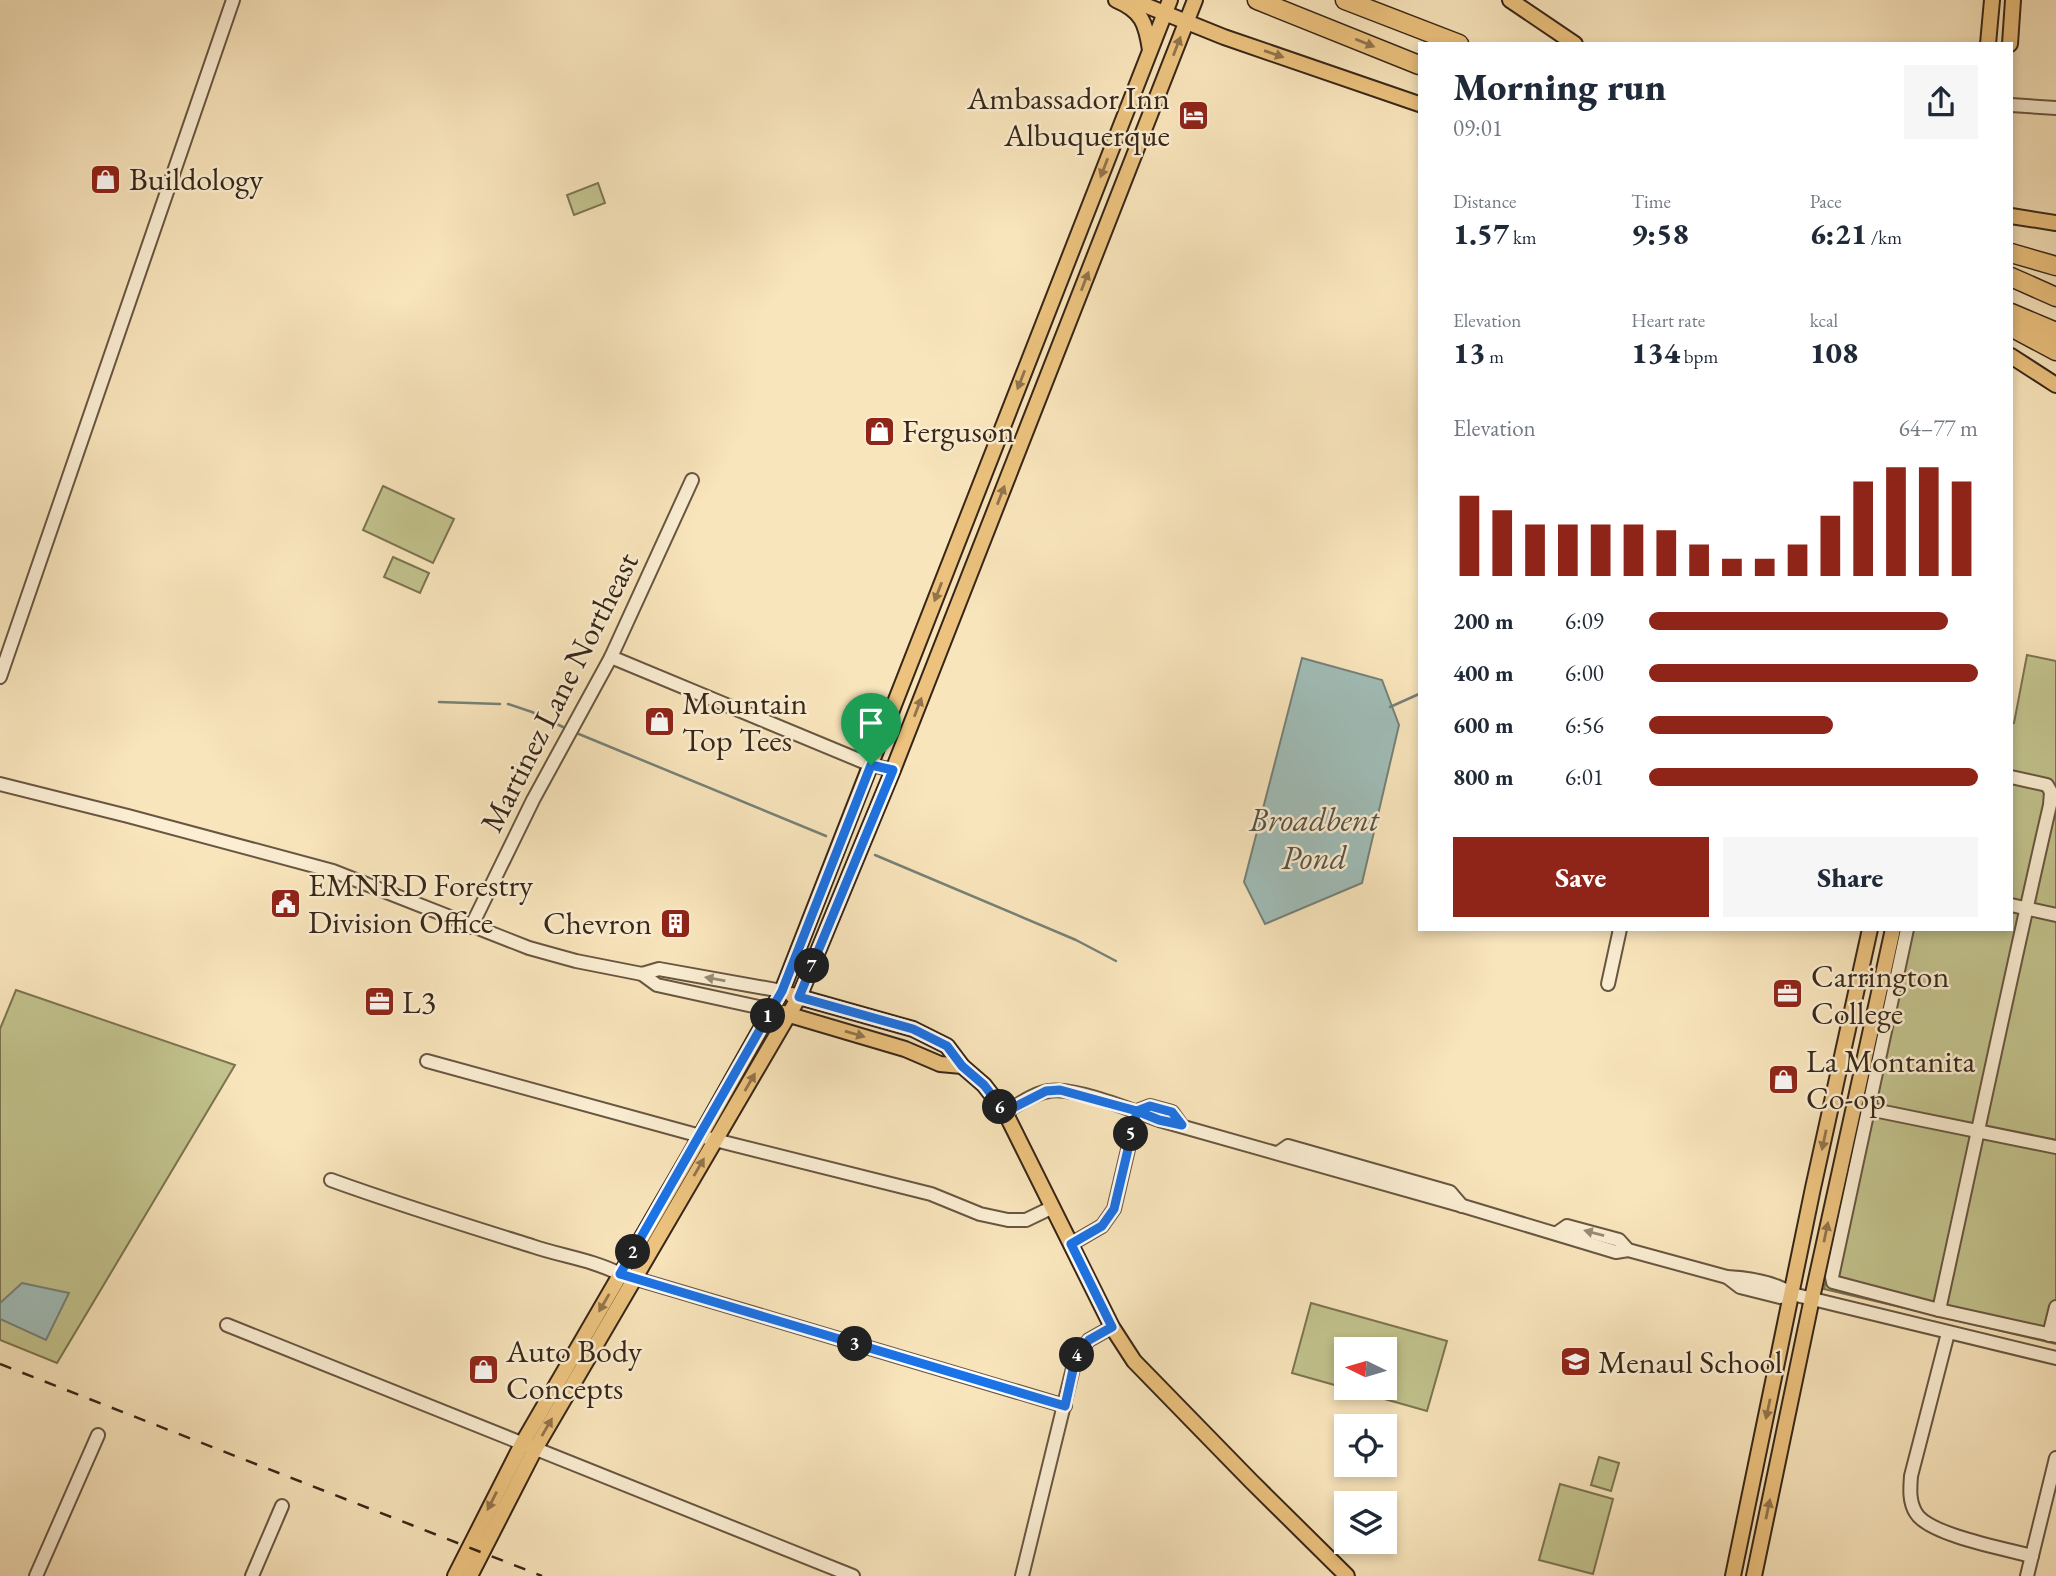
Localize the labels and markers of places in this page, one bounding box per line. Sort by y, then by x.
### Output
place label: Ambassador Inn Albuquerque [966,77,1170,156]
hotel icon: Ambassador Inn Albuquerque [1176,99,1210,133]
place label: Buildology [129,158,264,200]
shop icon: Buildology [89,162,123,196]
place label: Ferguson [902,410,1015,452]
shop icon: Ferguson [862,414,896,448]
place label: Mountain Top Tees [682,682,807,761]
pin [841,693,901,765]
shop icon: Mountain Top Tees [642,704,676,738]
place label: EMNRD Forestry Division Office [308,864,534,943]
public building icon: EMNRD Forestry Division Office [268,886,302,920]
place label: Chevron [543,902,652,944]
building icon: Chevron [658,906,692,940]
pin: 7 [794,948,830,984]
place label: Carrington College [1811,955,1949,1034]
office icon: Carrington College [1771,977,1805,1011]
place label: L3 [402,981,436,1023]
office icon: L3 [362,985,396,1019]
pin: 1 [750,998,786,1034]
place label: La Montanita Co-op [1806,1040,1975,1119]
shop icon: La Montanita Co-op [1766,1062,1800,1096]
pin: 6 [982,1090,1018,1124]
pin: 5 [1114,1116,1148,1152]
pin: 2 [616,1234,650,1270]
pin: 3 [838,1326,872,1362]
place label: Auto Body Concepts [505,1330,643,1409]
pin: 4 [1060,1338,1094,1372]
place label: Menaul School [1598,1341,1783,1383]
school or university icon: Menaul School [1558,1345,1592,1379]
shop icon: Auto Body Concepts [466,1352,500,1386]

